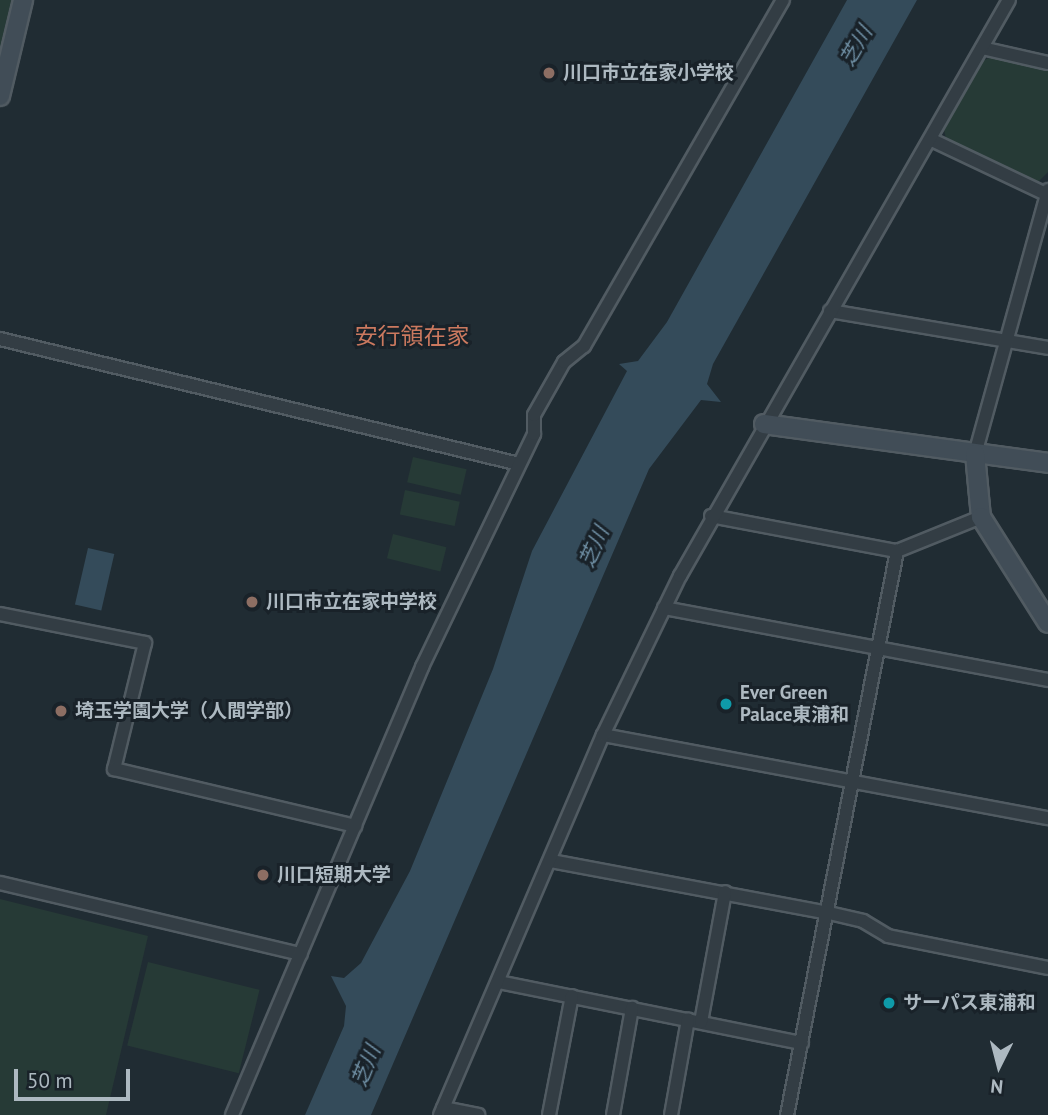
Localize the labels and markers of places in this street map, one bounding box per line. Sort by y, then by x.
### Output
place label: 川口市立在家小学校 [563,62,734,84]
marker: 川口市立在家小学校 [541,65,557,81]
place label: 川口市立在家中学校 [266,591,437,613]
marker: 川口市立在家中学校 [244,594,260,610]
place label: Ever Green Palace東浦和 [740,682,849,726]
marker: Ever Green Palace東浦和 [718,696,734,712]
place label: 埼玉学園大学（人間学部） [75,700,303,722]
marker: 埼玉学園大学（人間学部） [53,703,69,719]
place label: 川口短期大学 [277,864,391,886]
marker: 川口短期大学 [255,867,271,883]
place label: サーパス東浦和 [903,992,1036,1014]
marker: サーパス東浦和 [881,995,897,1011]

